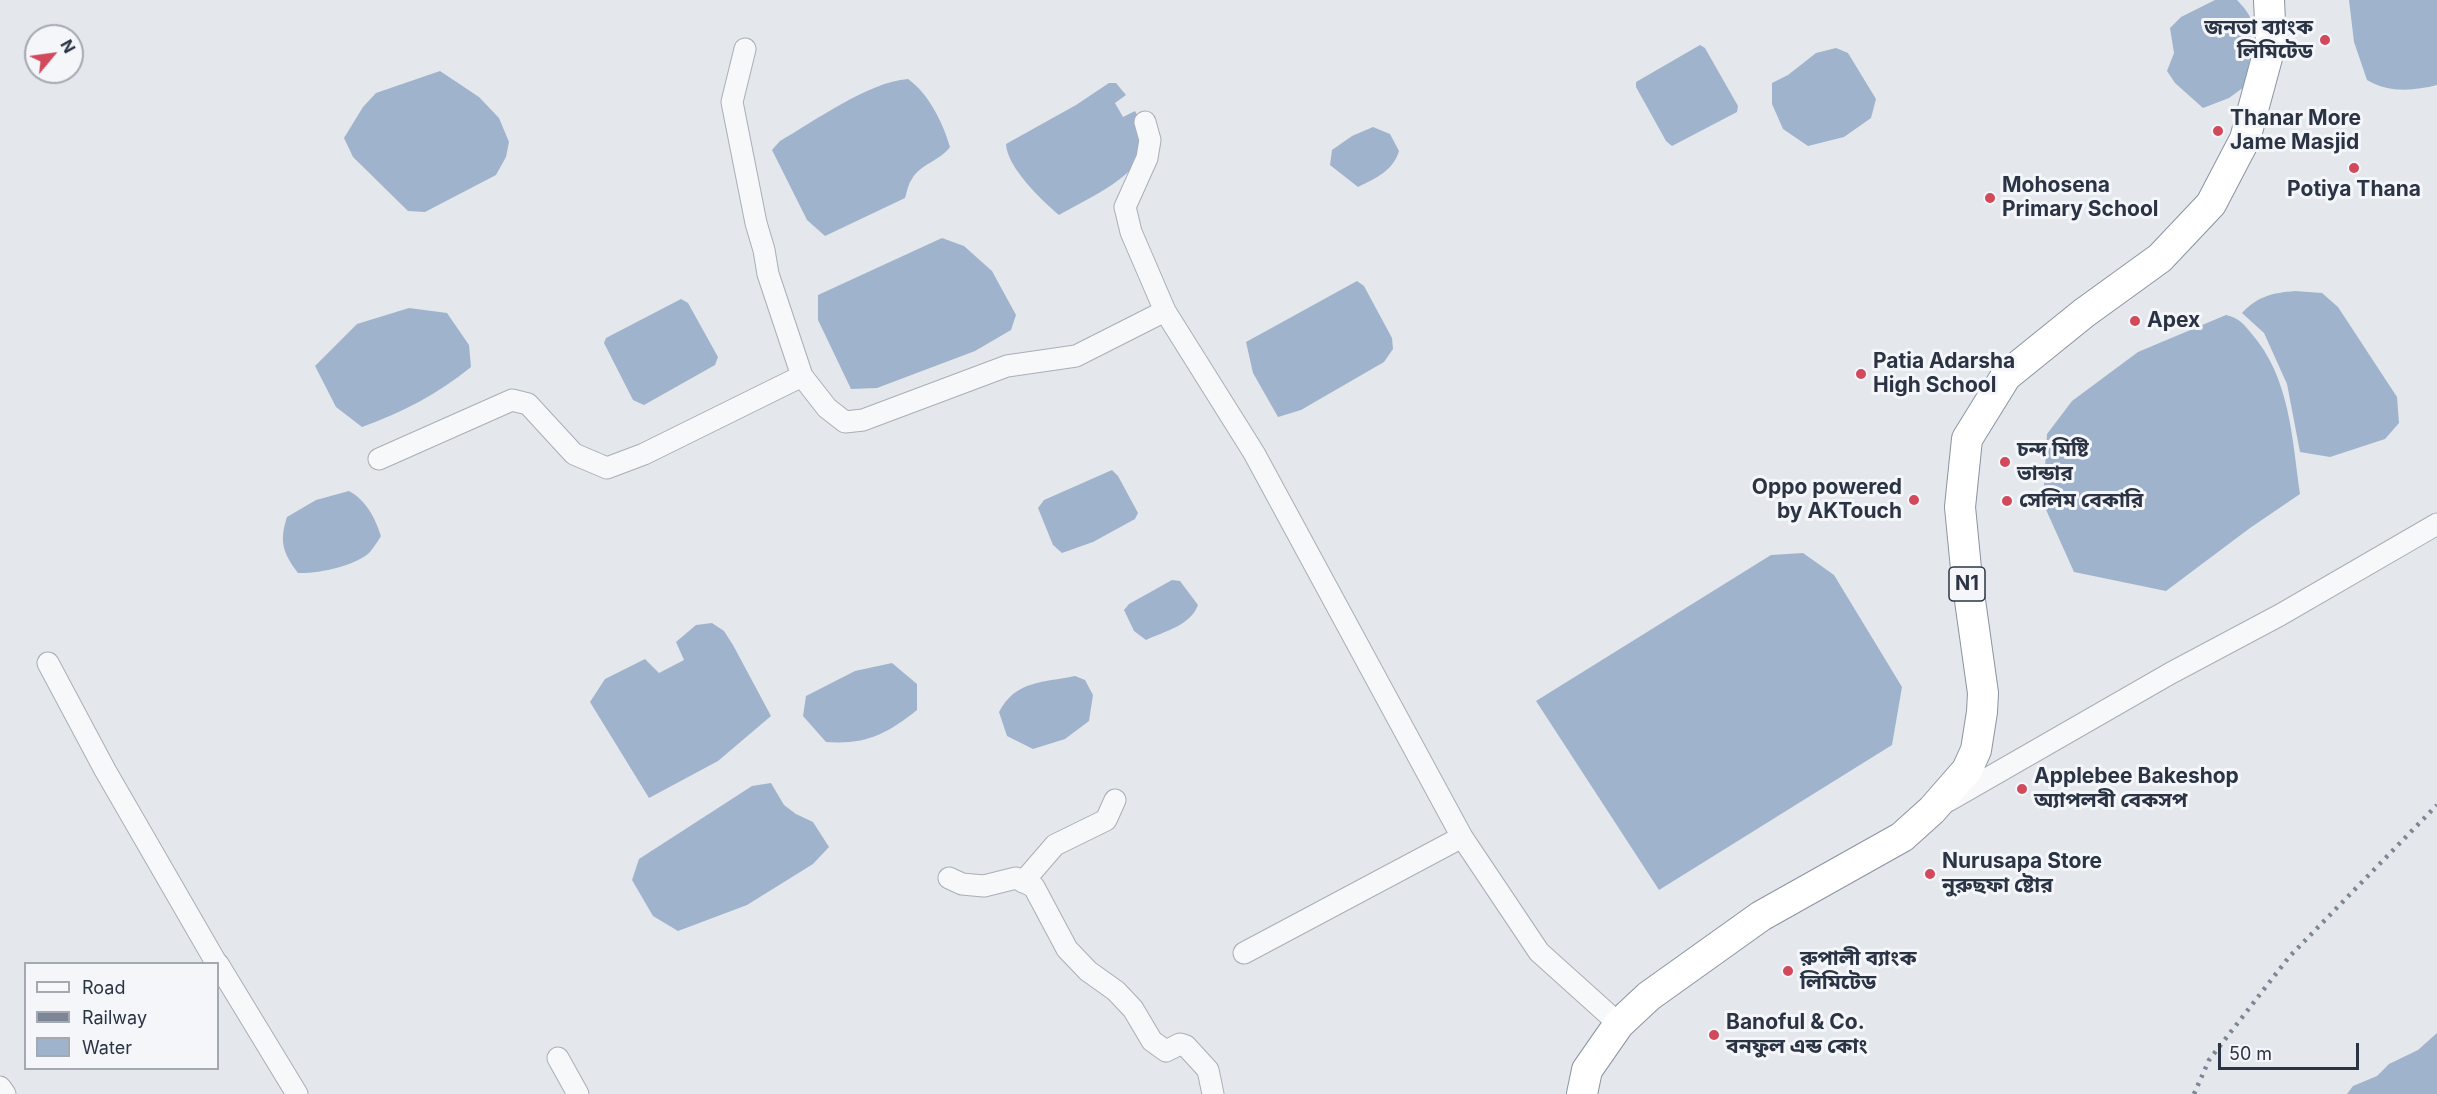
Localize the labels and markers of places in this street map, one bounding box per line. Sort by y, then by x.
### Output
place label: জনতা ব্যাংক লিমিটেড [2204,15,2313,65]
marker: জনতা ব্যাংক লিমিটেড [2318,33,2332,47]
place label: Thanar More Jame Masjid [2230,106,2361,156]
marker: Thanar More Jame Masjid [2211,124,2225,138]
marker: Potiya Thana [2347,161,2361,175]
place label: Mohosena Primary School [2002,173,2158,223]
place label: Potiya Thana [2287,177,2421,203]
marker: Mohosena Primary School [1983,191,1997,205]
place label: Apex [2147,308,2200,334]
marker: Apex [2128,314,2142,328]
place label: Patia Adarsha High School [1873,349,2015,399]
marker: Patia Adarsha High School [1854,367,1868,381]
place label: চন্দ মিষ্টি ভান্ডার [2017,437,2089,487]
marker: চন্দ মিষ্টি ভান্ডার [1998,455,2012,469]
place label: Oppo powered by AKTouch [1752,475,1902,525]
place label: সেলিম বেকারি [2019,488,2143,514]
marker: Oppo powered by AKTouch [1907,493,1921,507]
marker: সেলিম বেকারি [2000,494,2014,508]
place label: Applebee Bakeshop অ্যাপলবী বেকসপ [2034,764,2239,814]
marker: Applebee Bakeshop অ্যাপলবী বেকসপ [2015,782,2029,796]
place label: Nurusapa Store নুরুছফা ষ্টোর [1942,849,2102,899]
marker: Nurusapa Store নুরুছফা ষ্টোর [1923,867,1937,881]
place label: রুপালী ব্যাংক লিমিটেড [1800,946,1916,996]
marker: রুপালী ব্যাংক লিমিটেড [1781,964,1795,978]
place label: Banoful & Co. বনফুল এন্ড কোং [1726,1010,1868,1060]
marker: Banoful & Co. বনফুল এন্ড কোং [1707,1028,1721,1042]

